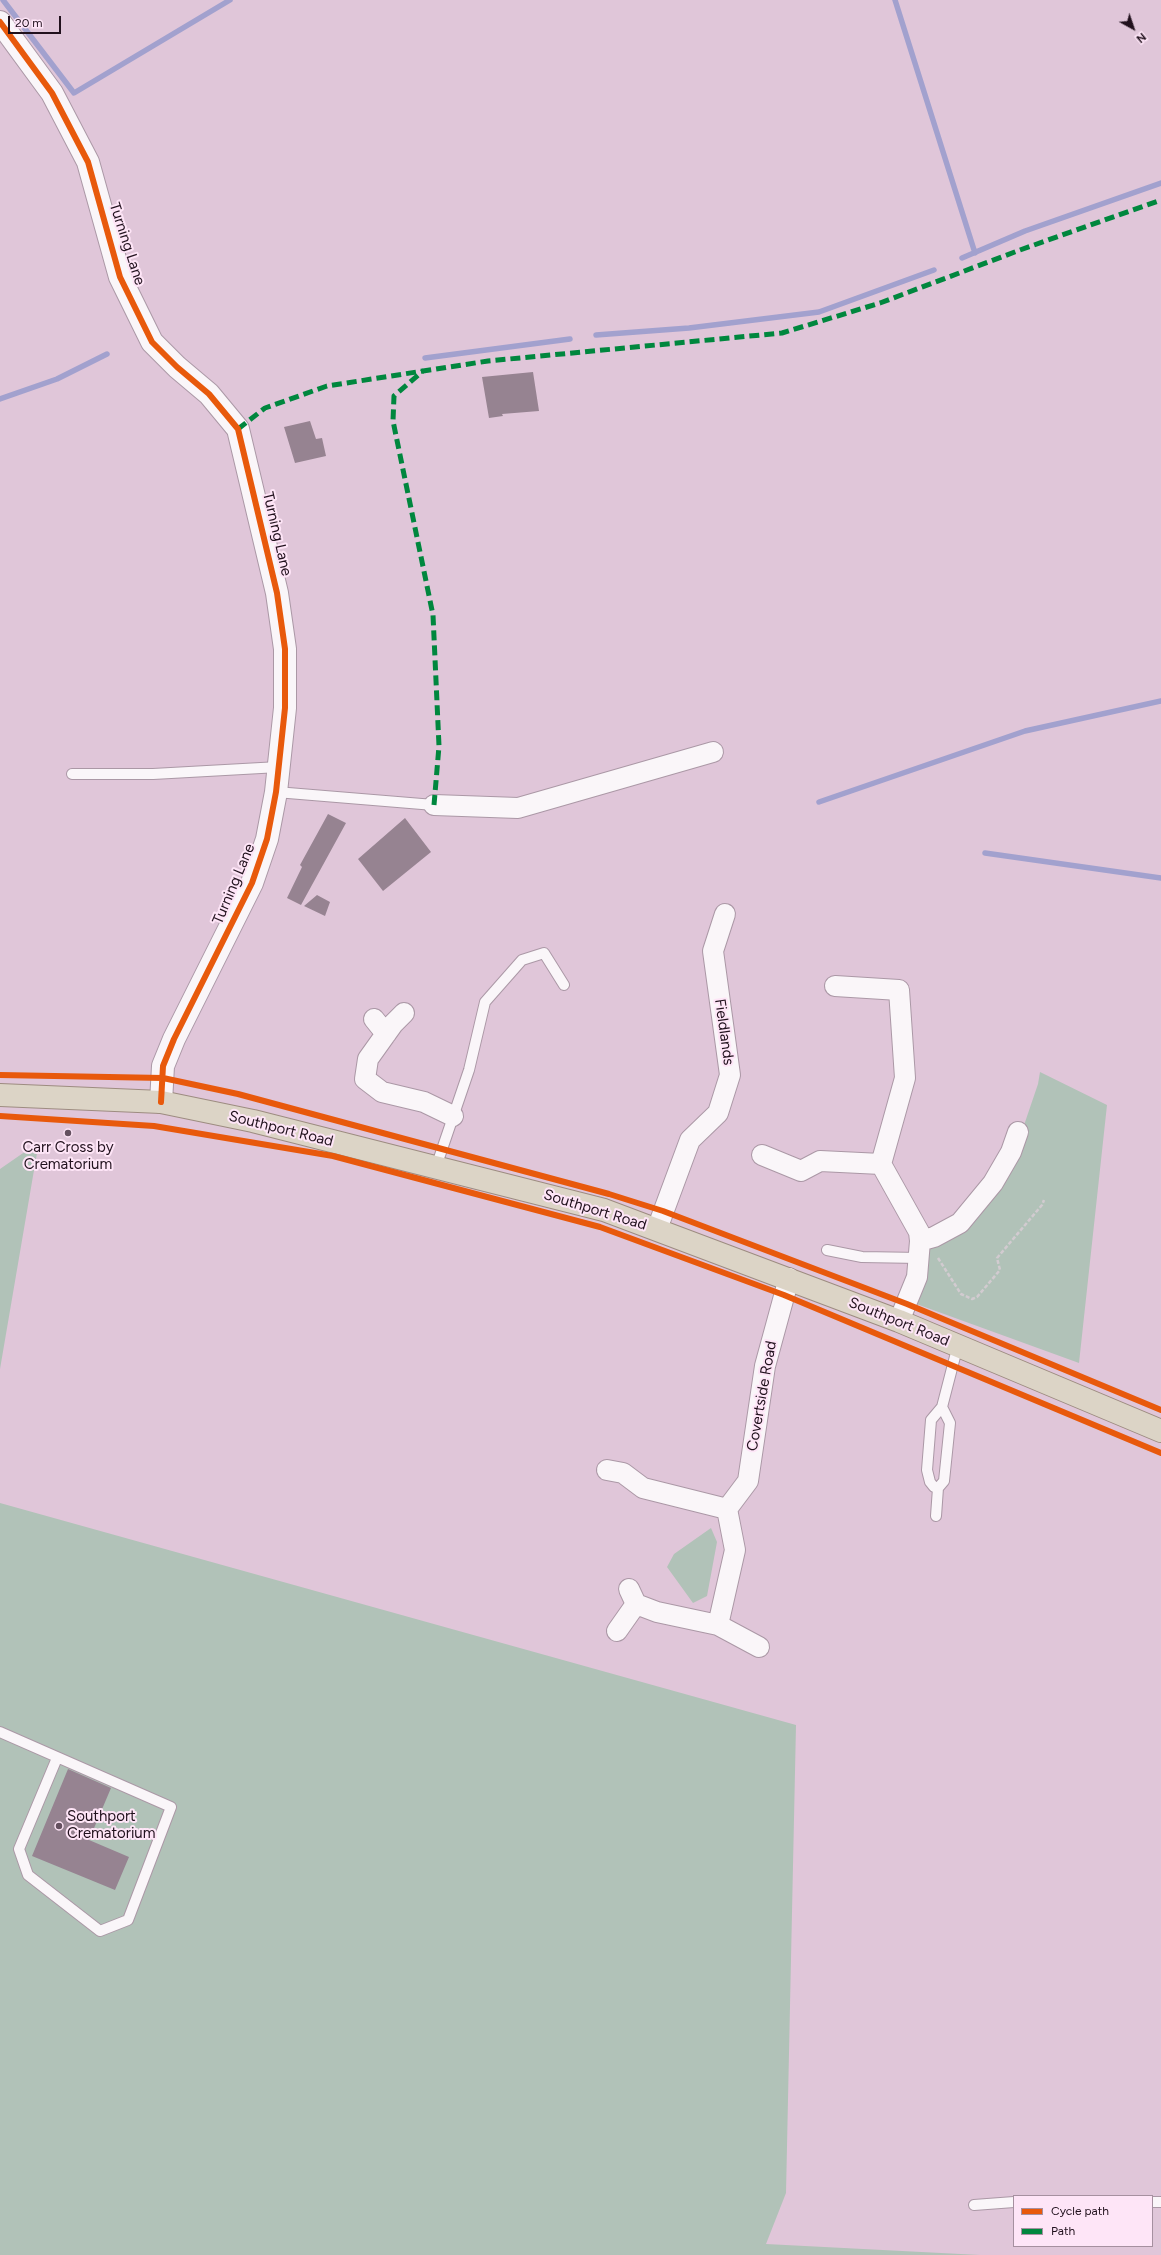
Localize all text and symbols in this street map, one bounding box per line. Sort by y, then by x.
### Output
scale bar [10,8,63,34]
north arrow [1113,8,1153,48]
text: 20 m [15,16,43,30]
text: N [1134,30,1148,45]
street label: Turning Lane [105,200,149,288]
street label: Turning Lane [259,490,295,578]
street label: Turning Lane [209,841,259,927]
street label: Fieldlands [710,998,738,1066]
street label: Southport Road [227,1107,335,1151]
marker: Carr Cross by Crematorium [63,1128,73,1138]
place label: Carr Cross by Crematorium [22,1139,114,1174]
street label: Southport Road [541,1186,649,1234]
street label: Southport Road [846,1294,952,1350]
street label: Covertside Road [743,1340,781,1452]
place label: Southport Crematorium [67,1808,156,1843]
marker: Southport Crematorium [54,1821,64,1831]
legend [1013,2195,1153,2247]
text: Cycle path [1051,2204,1109,2218]
text: Path [1051,2224,1075,2238]

